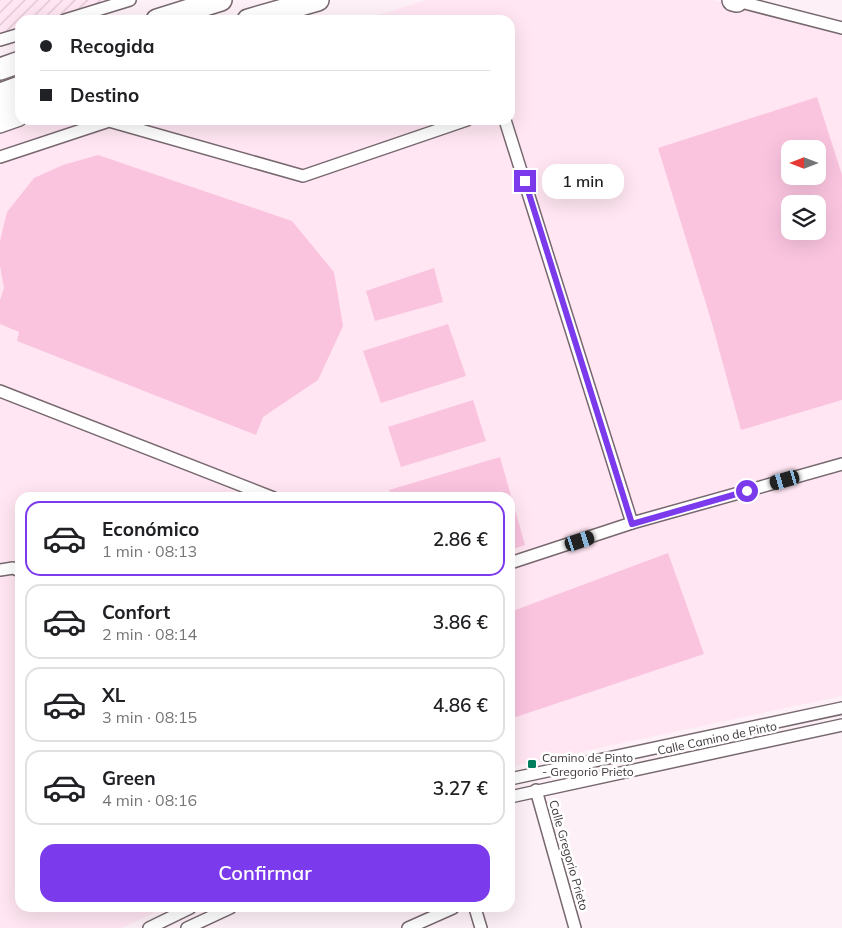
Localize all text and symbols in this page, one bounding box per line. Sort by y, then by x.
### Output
text: Recogida [70,34,154,58]
text: Destino [70,83,139,107]
north arrow [781,140,826,185]
map controls [781,140,826,240]
callout: 1 min [542,164,625,198]
route end [514,170,536,192]
text: 1 min [562,171,604,191]
button: layers [781,195,826,240]
car [768,469,801,491]
route start [736,480,758,502]
icon: car [42,516,87,561]
text: Económico [102,517,199,541]
text: 2.86 € [433,527,488,551]
car [563,529,596,553]
text: 1 min · 08:13 [102,541,197,561]
icon: car [42,599,87,644]
text: Confort [102,600,170,624]
text: 3.86 € [433,610,488,634]
text: 2 min · 08:14 [102,624,197,644]
icon: car [42,682,87,727]
text: XL [102,683,125,707]
text: 4.86 € [433,693,488,717]
text: 3 min · 08:15 [102,707,197,727]
street label: Calle Camino de Pinto [656,718,778,758]
place label: Camino de Pinto - Gregorio Prieto [542,750,634,779]
marker: Camino de Pinto - Gregorio Prieto [526,758,538,770]
icon: car [42,765,87,810]
text: Green [102,766,156,790]
text: 3.27 € [433,776,488,800]
text: 4 min · 08:16 [102,790,197,810]
street label: Calle Gregorio Prieto [546,798,592,912]
button: Confirmar [40,844,490,902]

